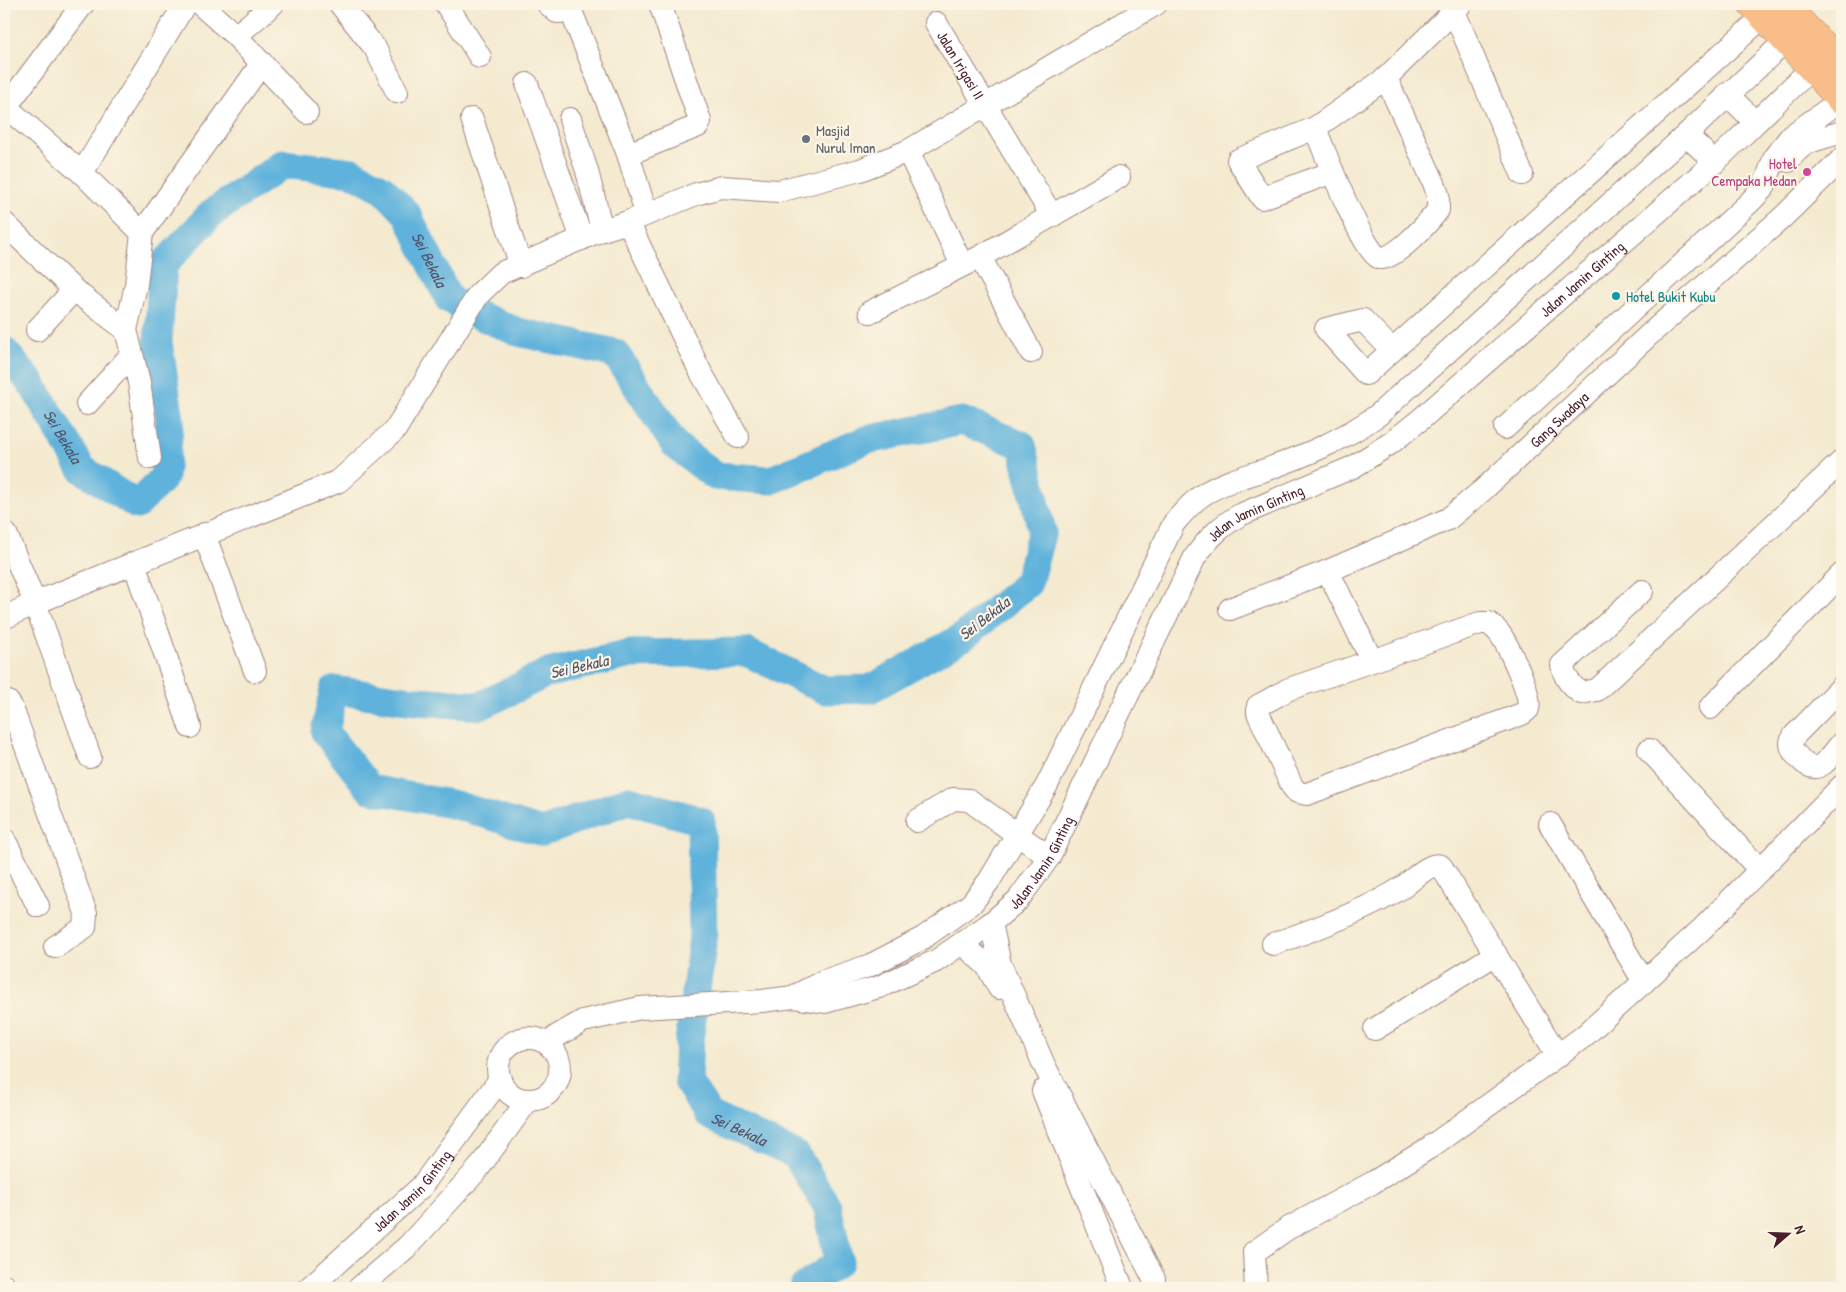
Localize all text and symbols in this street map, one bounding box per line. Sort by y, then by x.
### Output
street label: Jalan Irigasi II [933,27,990,103]
place label: Masjid Nurul Iman [816,120,876,158]
marker: Masjid Nurul Iman [800,133,812,145]
place label: Hotel Cempaka Medan [1711,153,1797,191]
marker: Hotel Cempaka Medan [1801,166,1813,178]
water label: Sei Bekala [407,228,453,292]
street label: Jalan Jamin Ginting [1535,235,1629,321]
place label: Hotel Bukit Kubu [1626,286,1715,307]
marker: Hotel Bukit Kubu [1610,290,1622,302]
street label: Gang Swadaya [1525,386,1593,452]
water label: Sei Bekala [38,405,88,469]
street label: Jalan Jamin Ginting [1202,479,1307,546]
water label: Sei Bekala [954,590,1015,645]
water label: Sei Bekala [548,648,612,683]
street label: Jalan Jamin Ginting [1005,812,1078,914]
water label: Sei Bekala [708,1106,772,1152]
street label: Jalan Jamin Ginting [368,1145,456,1236]
north arrow [1764,1210,1814,1260]
text: N [1790,1223,1811,1237]

